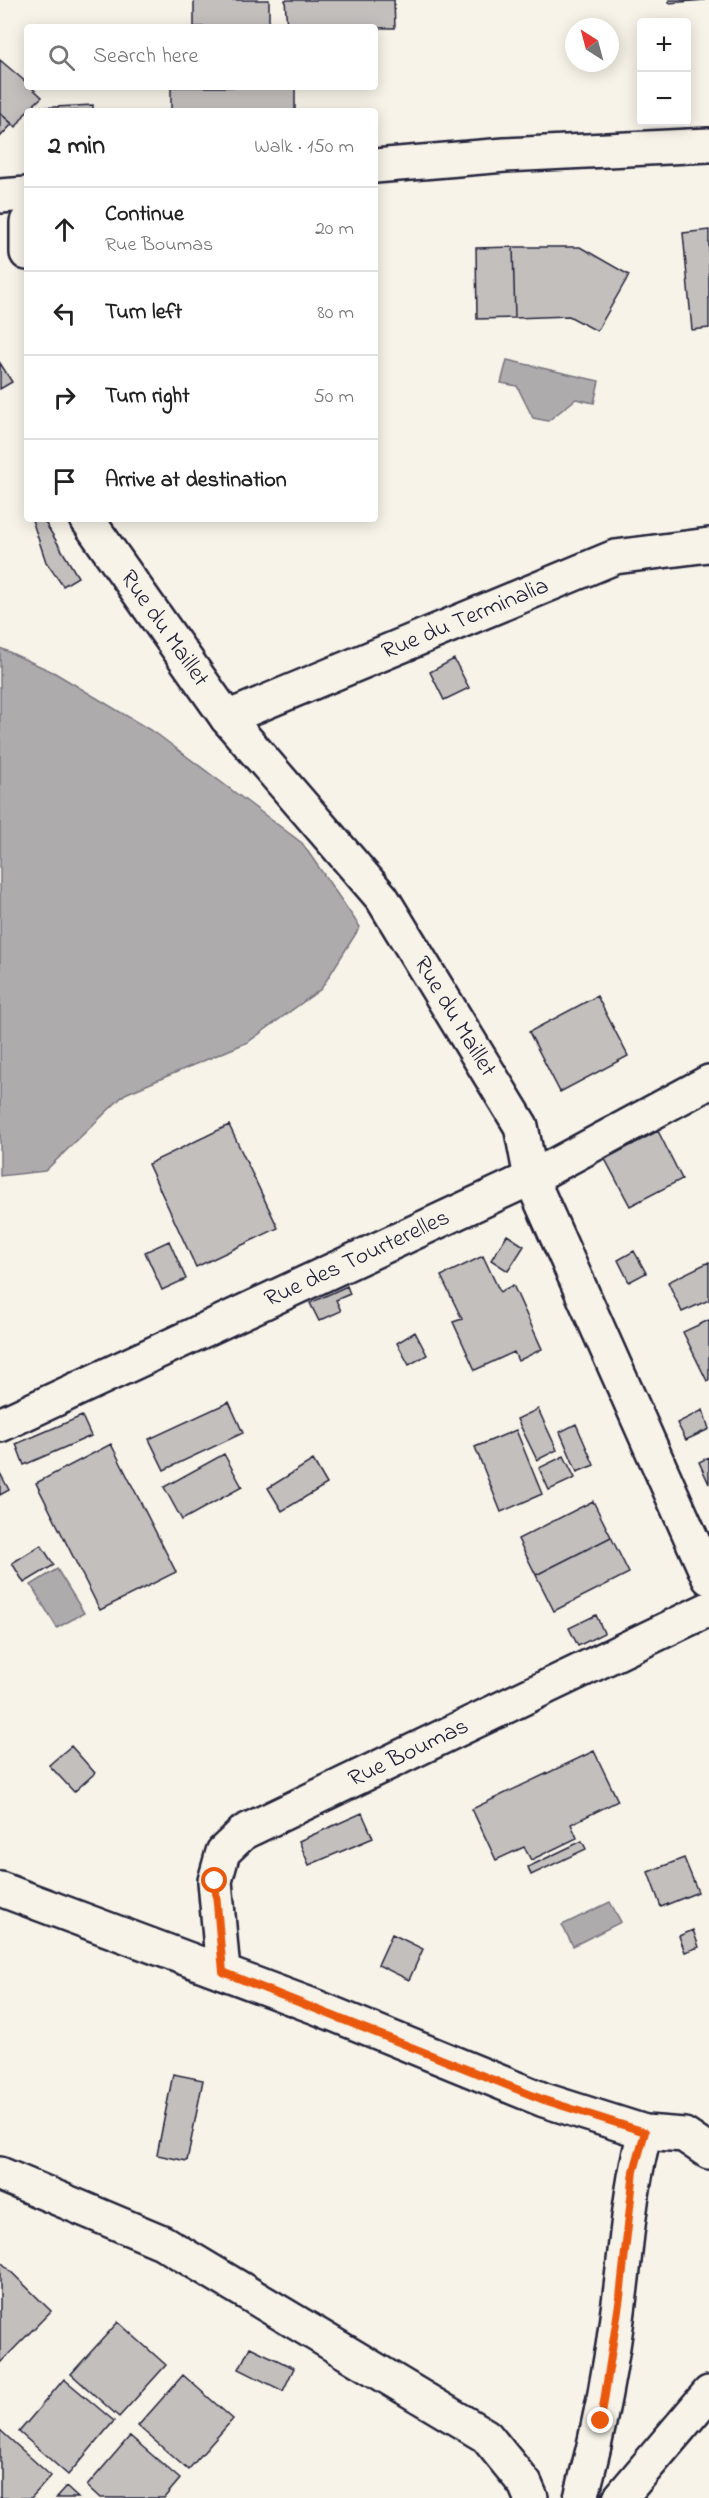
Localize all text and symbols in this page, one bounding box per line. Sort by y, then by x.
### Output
north arrow [565,18,619,72]
map controls [637,18,691,126]
button: + [637,18,691,72]
search box [24,24,378,90]
icon: search [45,41,78,74]
text: Search here [93,41,198,73]
button: − [637,72,691,126]
text: 2 min [48,128,105,166]
text: Walk · 150 m [254,133,354,162]
text: Continue [105,199,184,231]
icon: ahead [48,213,81,246]
text: 20 m [315,215,354,244]
text: Rue Boumas [105,231,213,260]
icon: left [48,297,81,330]
text: Turn left [105,297,182,329]
text: 80 m [317,299,354,328]
icon: right [48,381,81,414]
text: Turn right [105,381,190,413]
text: 50 m [313,383,354,412]
icon: arrive [48,465,81,498]
text: Arrive at destination [105,465,287,497]
street label: Rue du Maillet [111,563,217,694]
street label: Rue du Terminalia [376,569,554,669]
street label: Rue du Maillet [404,950,505,1084]
street label: Rue des Tourterelles [259,1201,456,1317]
street label: Rue Boumas [343,1709,475,1797]
route start [201,1867,227,1893]
route end [587,2407,613,2433]

